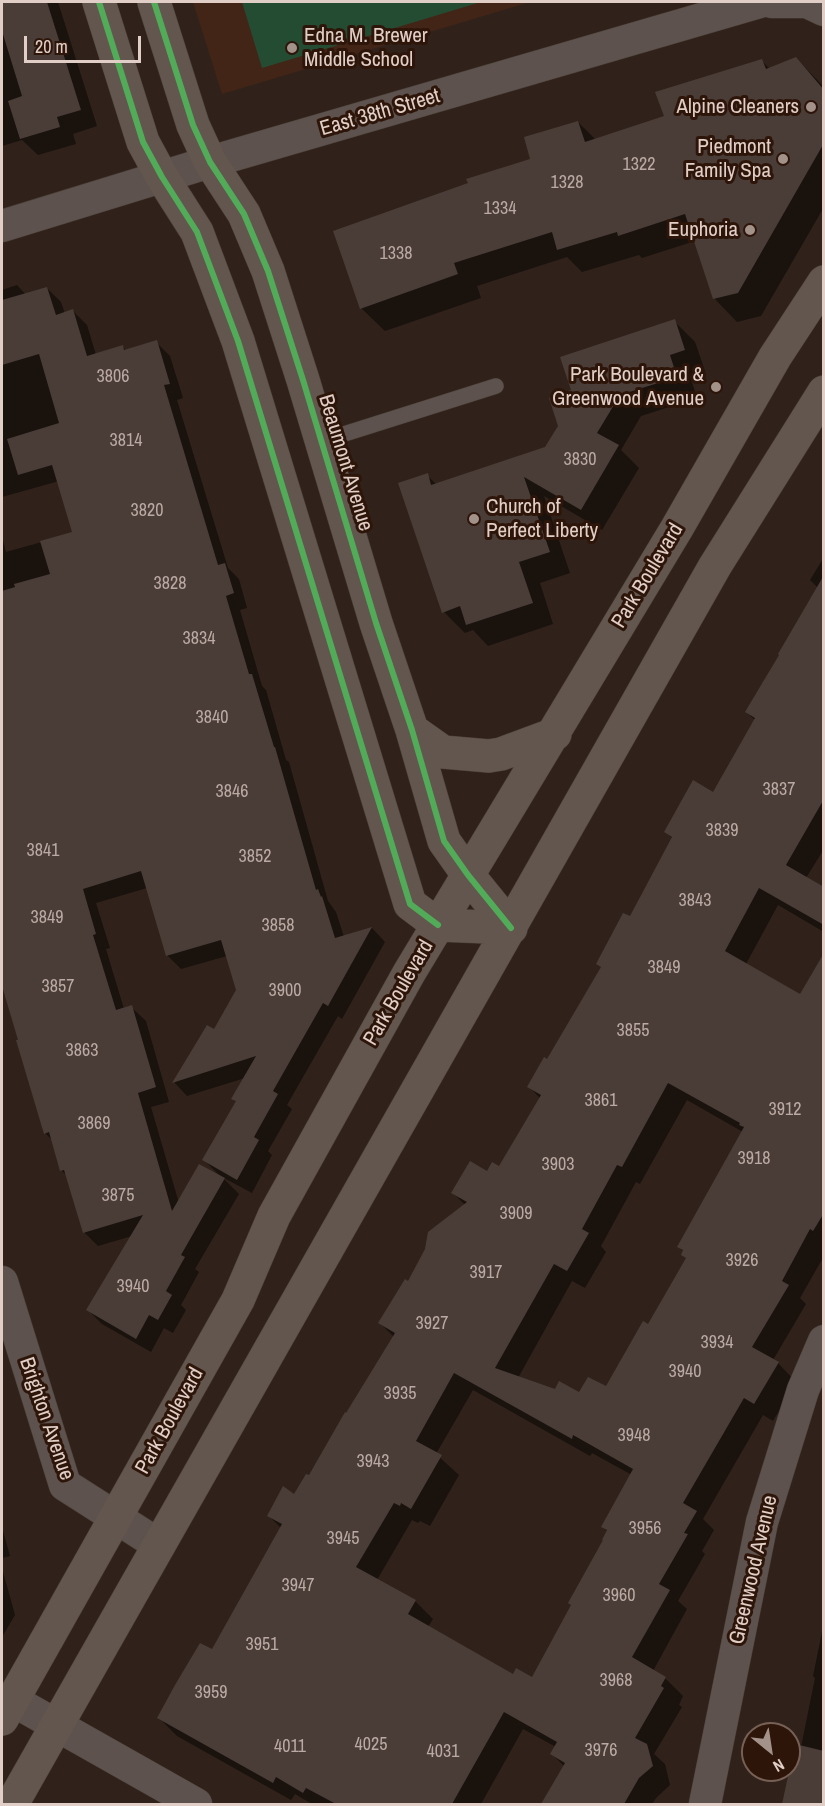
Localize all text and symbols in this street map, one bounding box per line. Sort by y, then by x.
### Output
place label: Edna M. Brewer Middle School [304,23,427,73]
scale bar [27,24,144,62]
text: 20 m [35,34,68,59]
marker: Edna M. Brewer Middle School [285,41,299,55]
street label: East 38th Street [317,84,443,142]
place label: Alpine Cleaners [676,94,799,120]
marker: Alpine Cleaners [804,100,818,114]
place label: Piedmont Family Spa [685,134,771,184]
marker: Piedmont Family Spa [776,152,790,166]
house number: 1322 [623,154,655,176]
house number: 1328 [551,172,583,194]
house number: 1334 [484,198,516,220]
place label: Euphoria [668,217,738,243]
marker: Euphoria [743,223,757,237]
house number: 1338 [380,243,412,265]
place label: Park Boulevard & Greenwood Avenue [552,362,704,412]
house number: 3806 [97,366,129,388]
marker: Park Boulevard & Greenwood Avenue [709,380,723,394]
street label: Beaumont Avenue [312,392,378,534]
house number: 3814 [110,430,142,452]
house number: 3830 [564,449,596,471]
place label: Church of Perfect Liberty [486,494,598,544]
house number: 3820 [131,500,163,522]
marker: Church of Perfect Liberty [467,512,481,526]
street label: Park Boulevard [607,519,689,633]
house number: 3828 [154,573,186,595]
house number: 3834 [183,628,215,650]
house number: 3840 [196,707,228,729]
house number: 3837 [763,779,795,801]
house number: 3846 [216,781,248,803]
house number: 3839 [706,820,738,842]
house number: 3841 [27,840,59,862]
house number: 3852 [239,846,271,868]
house number: 3843 [679,890,711,912]
house number: 3849 [31,907,63,929]
house number: 3858 [262,915,294,937]
street label: Park Boulevard [359,936,439,1050]
house number: 3849 [648,957,680,979]
house number: 3857 [42,976,74,998]
house number: 3900 [269,980,301,1002]
house number: 3855 [617,1020,649,1042]
house number: 3863 [66,1040,98,1062]
house number: 3861 [585,1090,617,1112]
house number: 3912 [769,1099,801,1121]
house number: 3869 [78,1113,110,1135]
house number: 3918 [738,1148,770,1170]
house number: 3903 [542,1154,574,1176]
house number: 3875 [102,1185,134,1207]
house number: 3909 [500,1203,532,1225]
house number: 3926 [726,1250,758,1272]
house number: 3917 [470,1262,502,1284]
house number: 3940 [117,1276,149,1298]
house number: 3927 [416,1313,448,1335]
house number: 3934 [701,1332,733,1354]
street label: Brighton Avenue [13,1354,79,1484]
house number: 3940 [669,1361,701,1383]
street label: Park Boulevard [130,1363,210,1479]
house number: 3935 [384,1383,416,1405]
house number: 3948 [618,1425,650,1447]
house number: 3943 [357,1451,389,1473]
street label: Greenwood Avenue [725,1493,783,1647]
house number: 3956 [629,1518,661,1540]
house number: 3945 [327,1528,359,1550]
house number: 3947 [282,1575,314,1597]
house number: 3960 [603,1585,635,1607]
house number: 3951 [246,1634,278,1656]
house number: 3968 [600,1670,632,1692]
house number: 3959 [195,1682,227,1704]
north arrow [741,1722,801,1782]
house number: 4025 [355,1734,387,1756]
house number: 4011 [274,1736,306,1758]
house number: 3976 [585,1740,617,1762]
house number: 4031 [427,1741,459,1763]
text: N [769,1754,789,1778]

